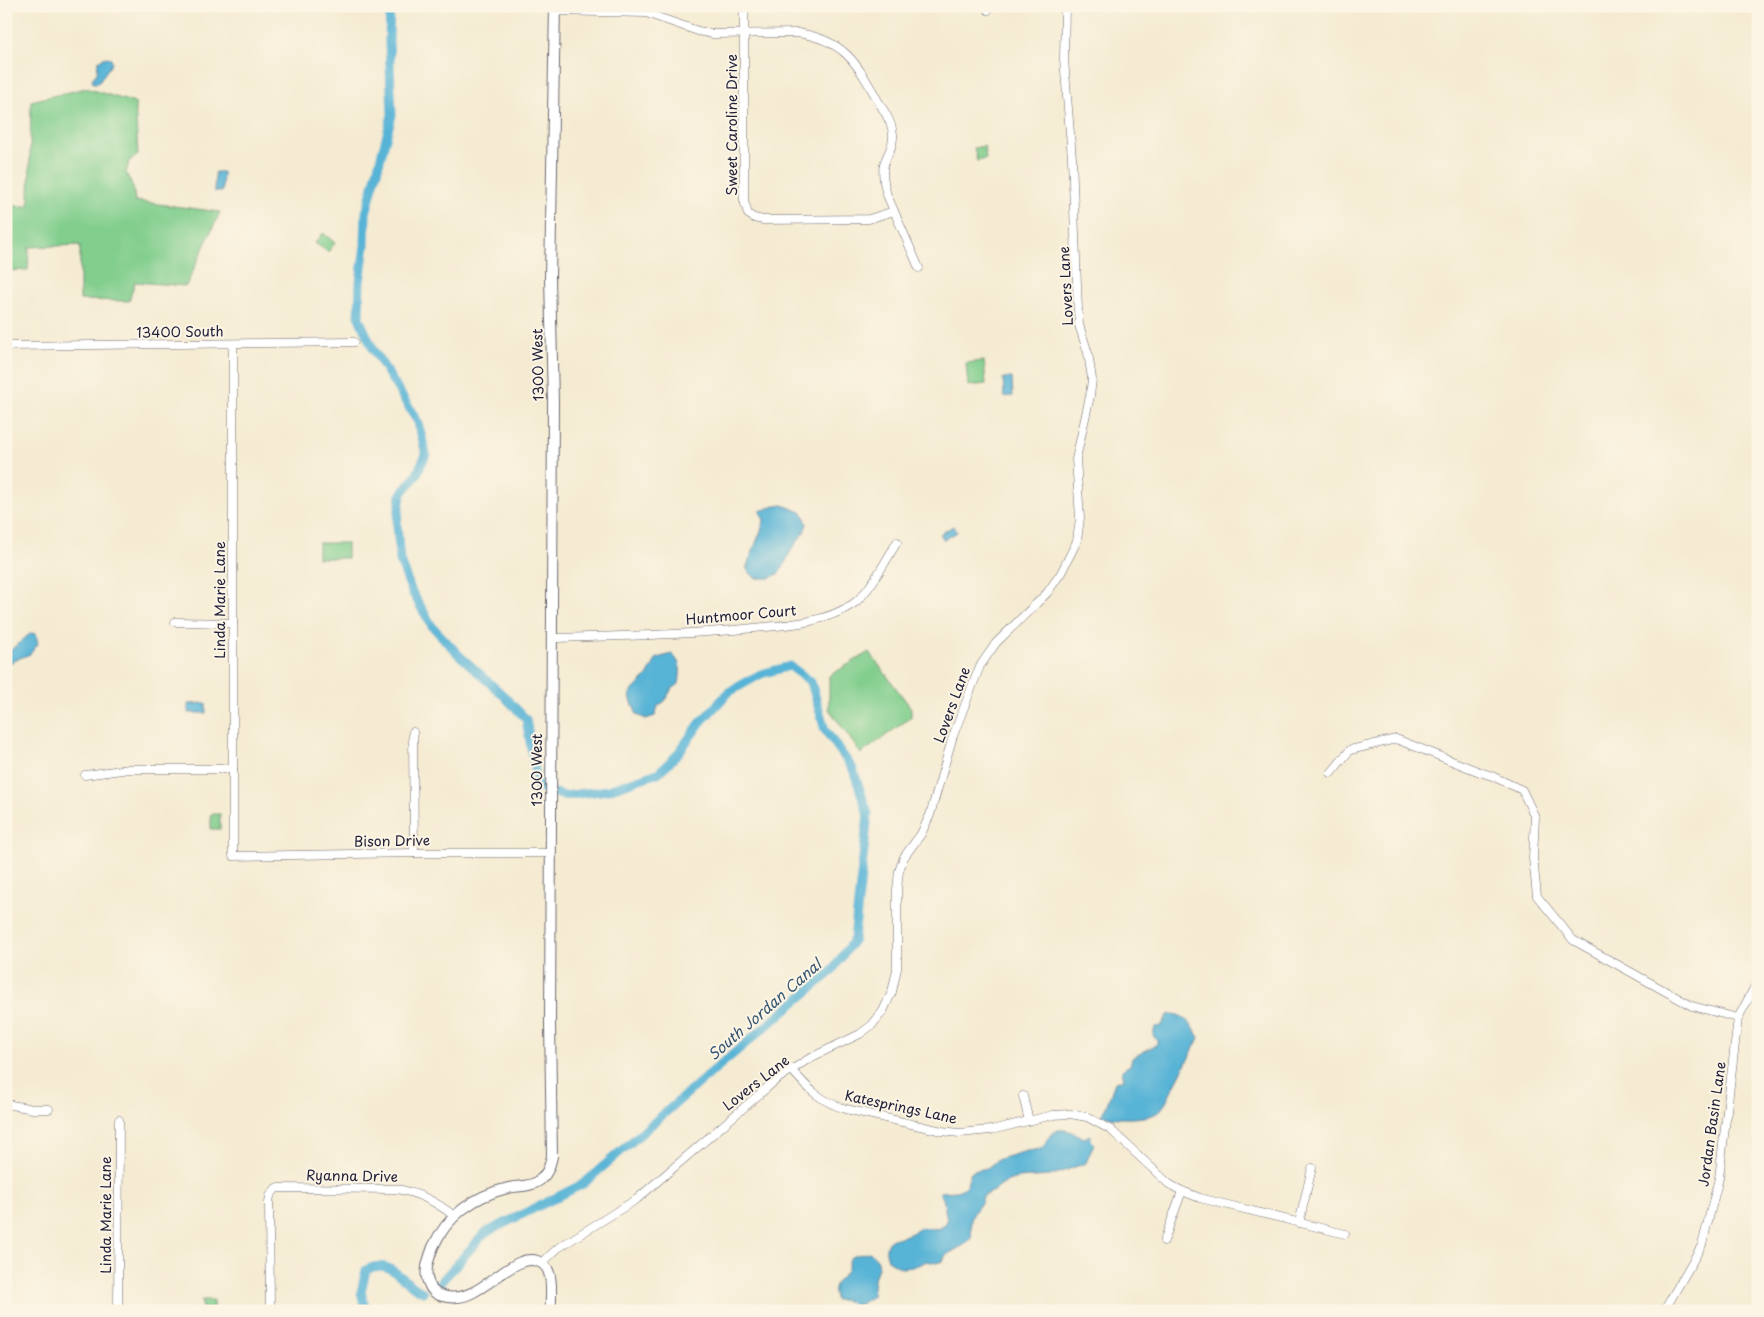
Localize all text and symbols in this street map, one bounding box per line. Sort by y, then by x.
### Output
street label: Sweet Caroline Drive [721,54,742,196]
street label: Lovers Lane [1053,246,1078,326]
street label: 13400 South [136,320,224,343]
street label: 1300 West [526,328,549,402]
street label: Linda Marie Lane [209,541,230,659]
street label: Huntmoor Court [685,599,797,630]
street label: Lovers Lane [928,664,975,746]
street label: 1300 West [526,733,547,806]
street label: Bison Drive [354,829,430,852]
water label: South Jordan Canal [702,951,828,1065]
street label: Lovers Lane [718,1050,794,1115]
street label: Jordan Basin Lane [1692,1060,1731,1188]
street label: Katesprings Lane [843,1084,959,1129]
street label: Linda Marie Lane [95,1156,116,1274]
street label: Ryanna Drive [306,1164,398,1187]

